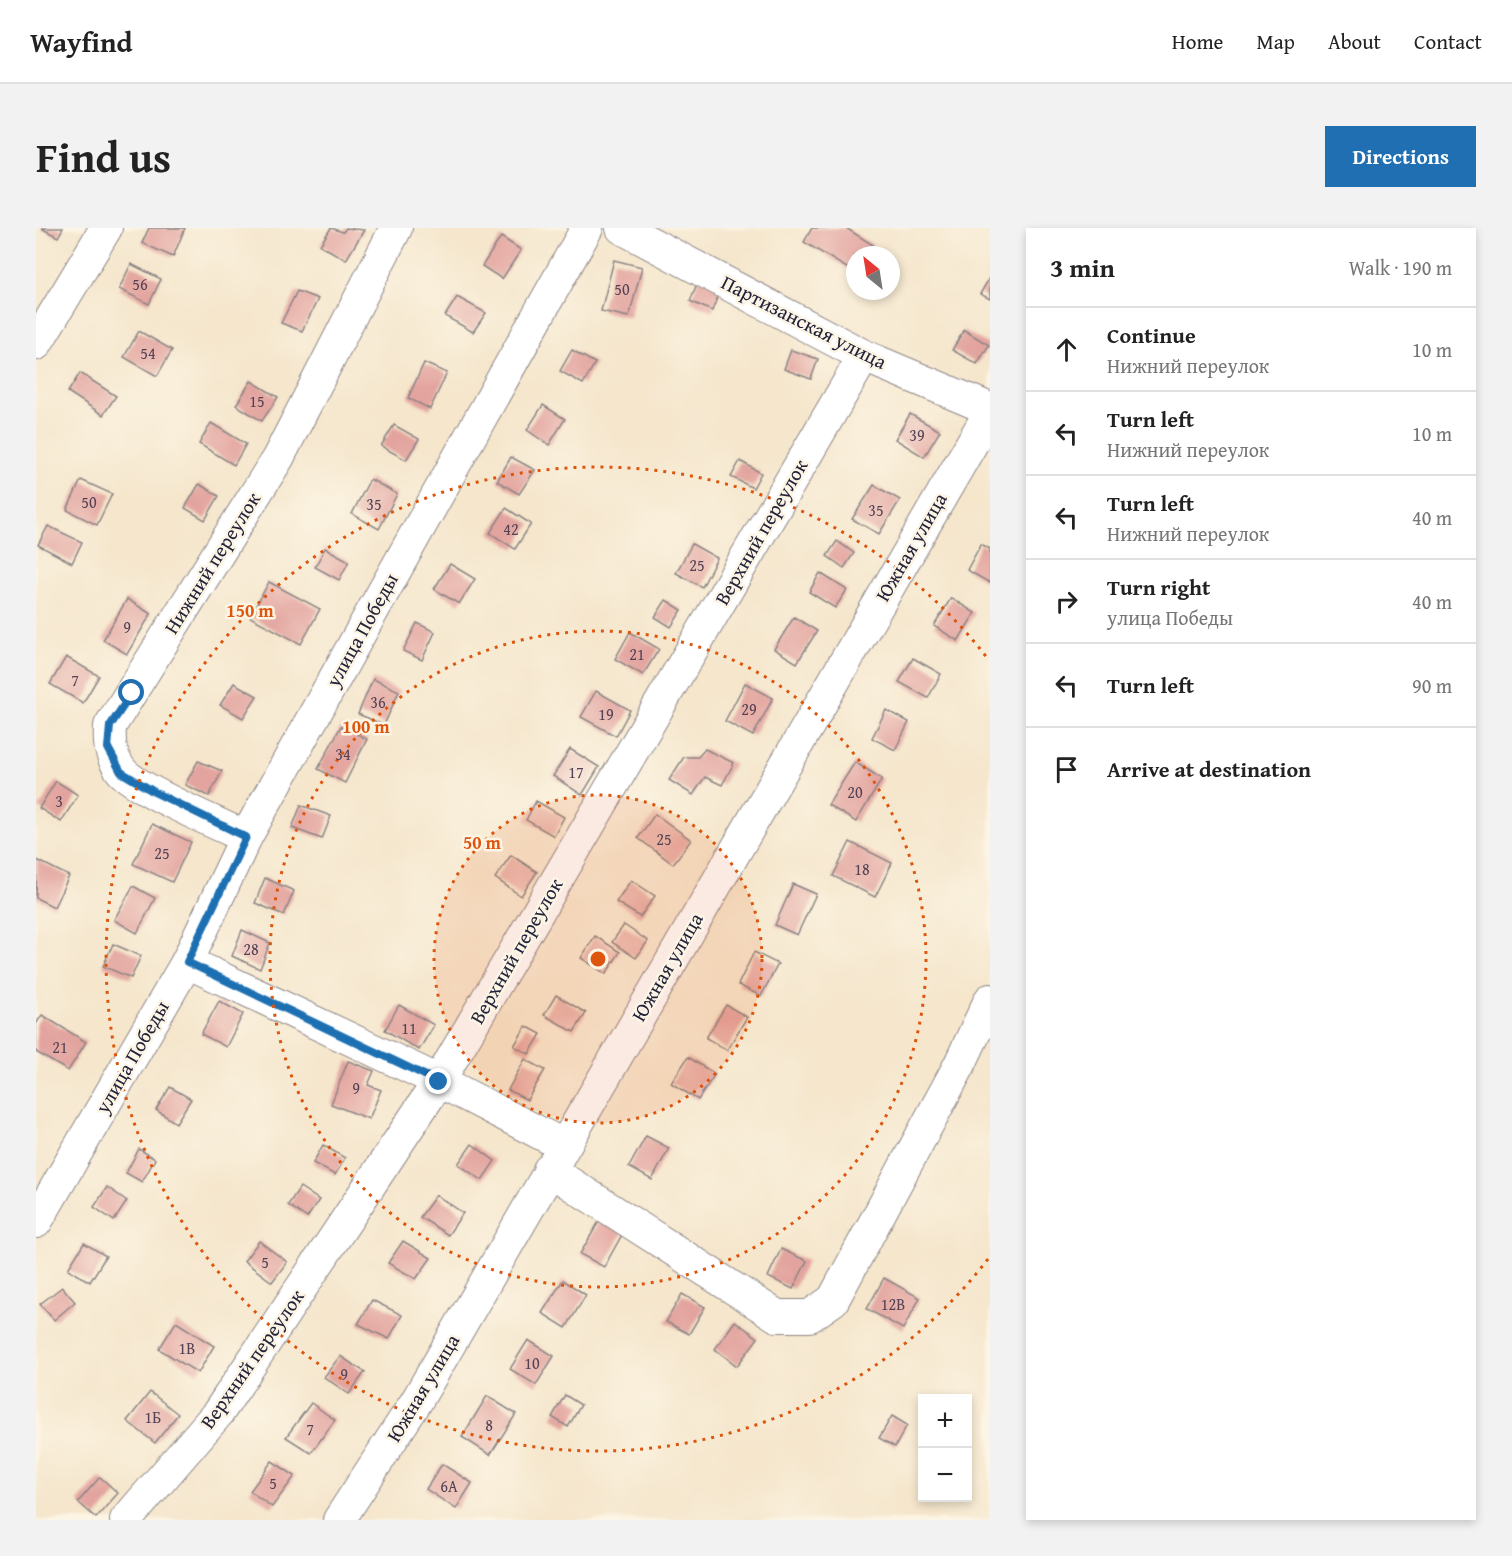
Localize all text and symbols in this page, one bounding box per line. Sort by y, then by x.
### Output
text: Wayfind [30,21,132,62]
text: Home [1172,26,1223,57]
text: Map [1256,26,1295,57]
text: About [1328,26,1381,57]
text: Contact [1414,26,1482,57]
text: Find us [36,126,171,187]
button: Directions [1325,126,1476,187]
north arrow [846,246,900,300]
text: 3 min [1050,248,1115,287]
text: Walk · 190 m [1349,253,1452,282]
street label: Партизанская улица [717,267,892,376]
house number: 56 [132,272,148,296]
house number: 50 [614,277,630,301]
text: Continue [1107,319,1196,351]
icon: ahead [1050,333,1083,366]
text: 10 m [1412,335,1452,364]
house number: 54 [140,341,156,365]
text: Нижний переулок [1107,351,1269,380]
house number: 15 [249,389,265,413]
text: Turn left [1107,403,1194,435]
icon: left [1050,417,1083,450]
text: 10 m [1412,419,1452,448]
house number: 39 [909,423,925,447]
text: Нижний переулок [1107,435,1269,464]
street label: Верхний переулок [707,453,814,610]
street label: Нижний переулок [156,486,267,639]
street label: Южная улица [868,487,954,607]
text: Turn left [1107,487,1194,519]
house number: 50 [81,490,97,514]
house number: 35 [366,492,382,516]
house number: 35 [868,498,884,522]
icon: left [1050,501,1083,534]
text: 40 m [1412,503,1452,532]
house number: 42 [503,517,519,541]
text: Нижний переулок [1107,519,1269,548]
house number: 25 [689,553,705,577]
street label: улица Победы [318,568,405,693]
text: Turn right [1107,571,1210,603]
icon: right [1050,585,1083,618]
text: 40 m [1412,587,1452,616]
text: 150 m [226,597,274,624]
text: улица Победы [1107,603,1233,632]
house number: 9 [123,615,131,639]
house number: 21 [629,642,645,666]
house number: 7 [71,668,79,692]
icon: left [1050,669,1083,702]
text: Turn left [1107,669,1194,701]
text: 90 m [1412,671,1452,700]
route start [118,679,144,705]
house number: 36 [370,690,386,714]
house number: 29 [741,697,757,721]
house number: 19 [598,702,614,726]
text: 100 m [342,713,390,740]
house number: 34 [335,742,351,766]
icon: arrive [1050,753,1083,786]
text: Arrive at destination [1107,753,1311,785]
house number: 17 [568,760,584,784]
house number: 20 [847,780,863,804]
house number: 3 [55,789,63,813]
house number: 25 [656,827,672,851]
text: 50 m [463,829,502,856]
house number: 25 [154,841,170,865]
house number: 18 [854,857,870,881]
street label: Верхний переулок [462,872,569,1029]
street label: Южная улица [624,907,710,1027]
house number: 28 [243,937,259,961]
centre of rings [588,949,608,969]
street label: улица Победы [87,995,176,1119]
house number: 11 [401,1016,417,1040]
house number: 21 [52,1035,68,1059]
route end [425,1068,451,1094]
house number: 9 [352,1076,360,1100]
house number: 5 [261,1250,269,1274]
street label: Верхний переулок [193,1283,311,1434]
house number: 12В [881,1292,905,1316]
street label: Южная улица [379,1328,467,1447]
house number: 1В [179,1336,195,1360]
house number: 10 [524,1351,540,1375]
house number: 9 [340,1362,348,1386]
map controls [918,1394,972,1502]
button: + [918,1394,972,1448]
house number: 1Б [145,1405,161,1429]
house number: 8 [485,1413,493,1437]
house number: 7 [306,1417,314,1441]
button: − [918,1448,972,1502]
house number: 5 [269,1471,277,1495]
house number: 6А [440,1474,458,1498]

